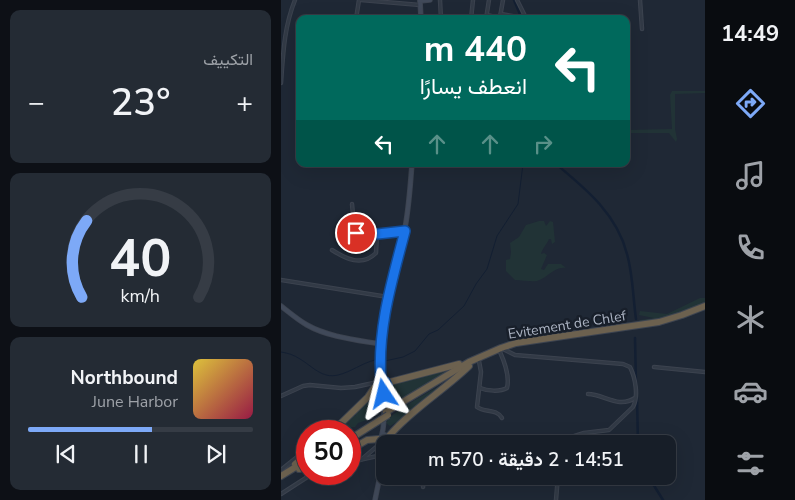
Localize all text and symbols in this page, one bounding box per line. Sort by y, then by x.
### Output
text: 14:49 [721,19,779,49]
text: 440 m [424,26,527,73]
icon: left [545,35,610,100]
text: التكييف [203,49,253,71]
text: انعطف يسارًا [420,72,527,102]
text: 23° [111,77,170,128]
text: − [28,84,45,122]
text: + [236,84,253,122]
icon: directions [733,86,768,121]
icon: left [370,130,398,158]
icon: ahead [423,130,451,158]
icon: ahead [476,130,504,158]
icon: right [529,130,557,158]
icon: music [733,158,768,193]
pin [335,212,377,254]
icon: arrive [342,219,370,247]
text: 40 [109,223,172,294]
icon: phone [733,230,768,265]
text: km/h [121,284,160,308]
icon: climate [733,302,768,337]
street label: Evitement de Chlef [507,306,628,344]
text: Northbound [71,365,178,391]
position arrow [357,367,409,419]
icon: car [733,374,768,409]
text: June Harbor [92,391,178,413]
speed limit sign: 50 [296,420,361,485]
icon: previous [52,440,80,468]
icon: pause [127,440,155,468]
icon: next [202,440,230,468]
icon: filters [733,446,768,481]
text: 14:51 · 2 دقيقة · 570 m [428,447,624,473]

